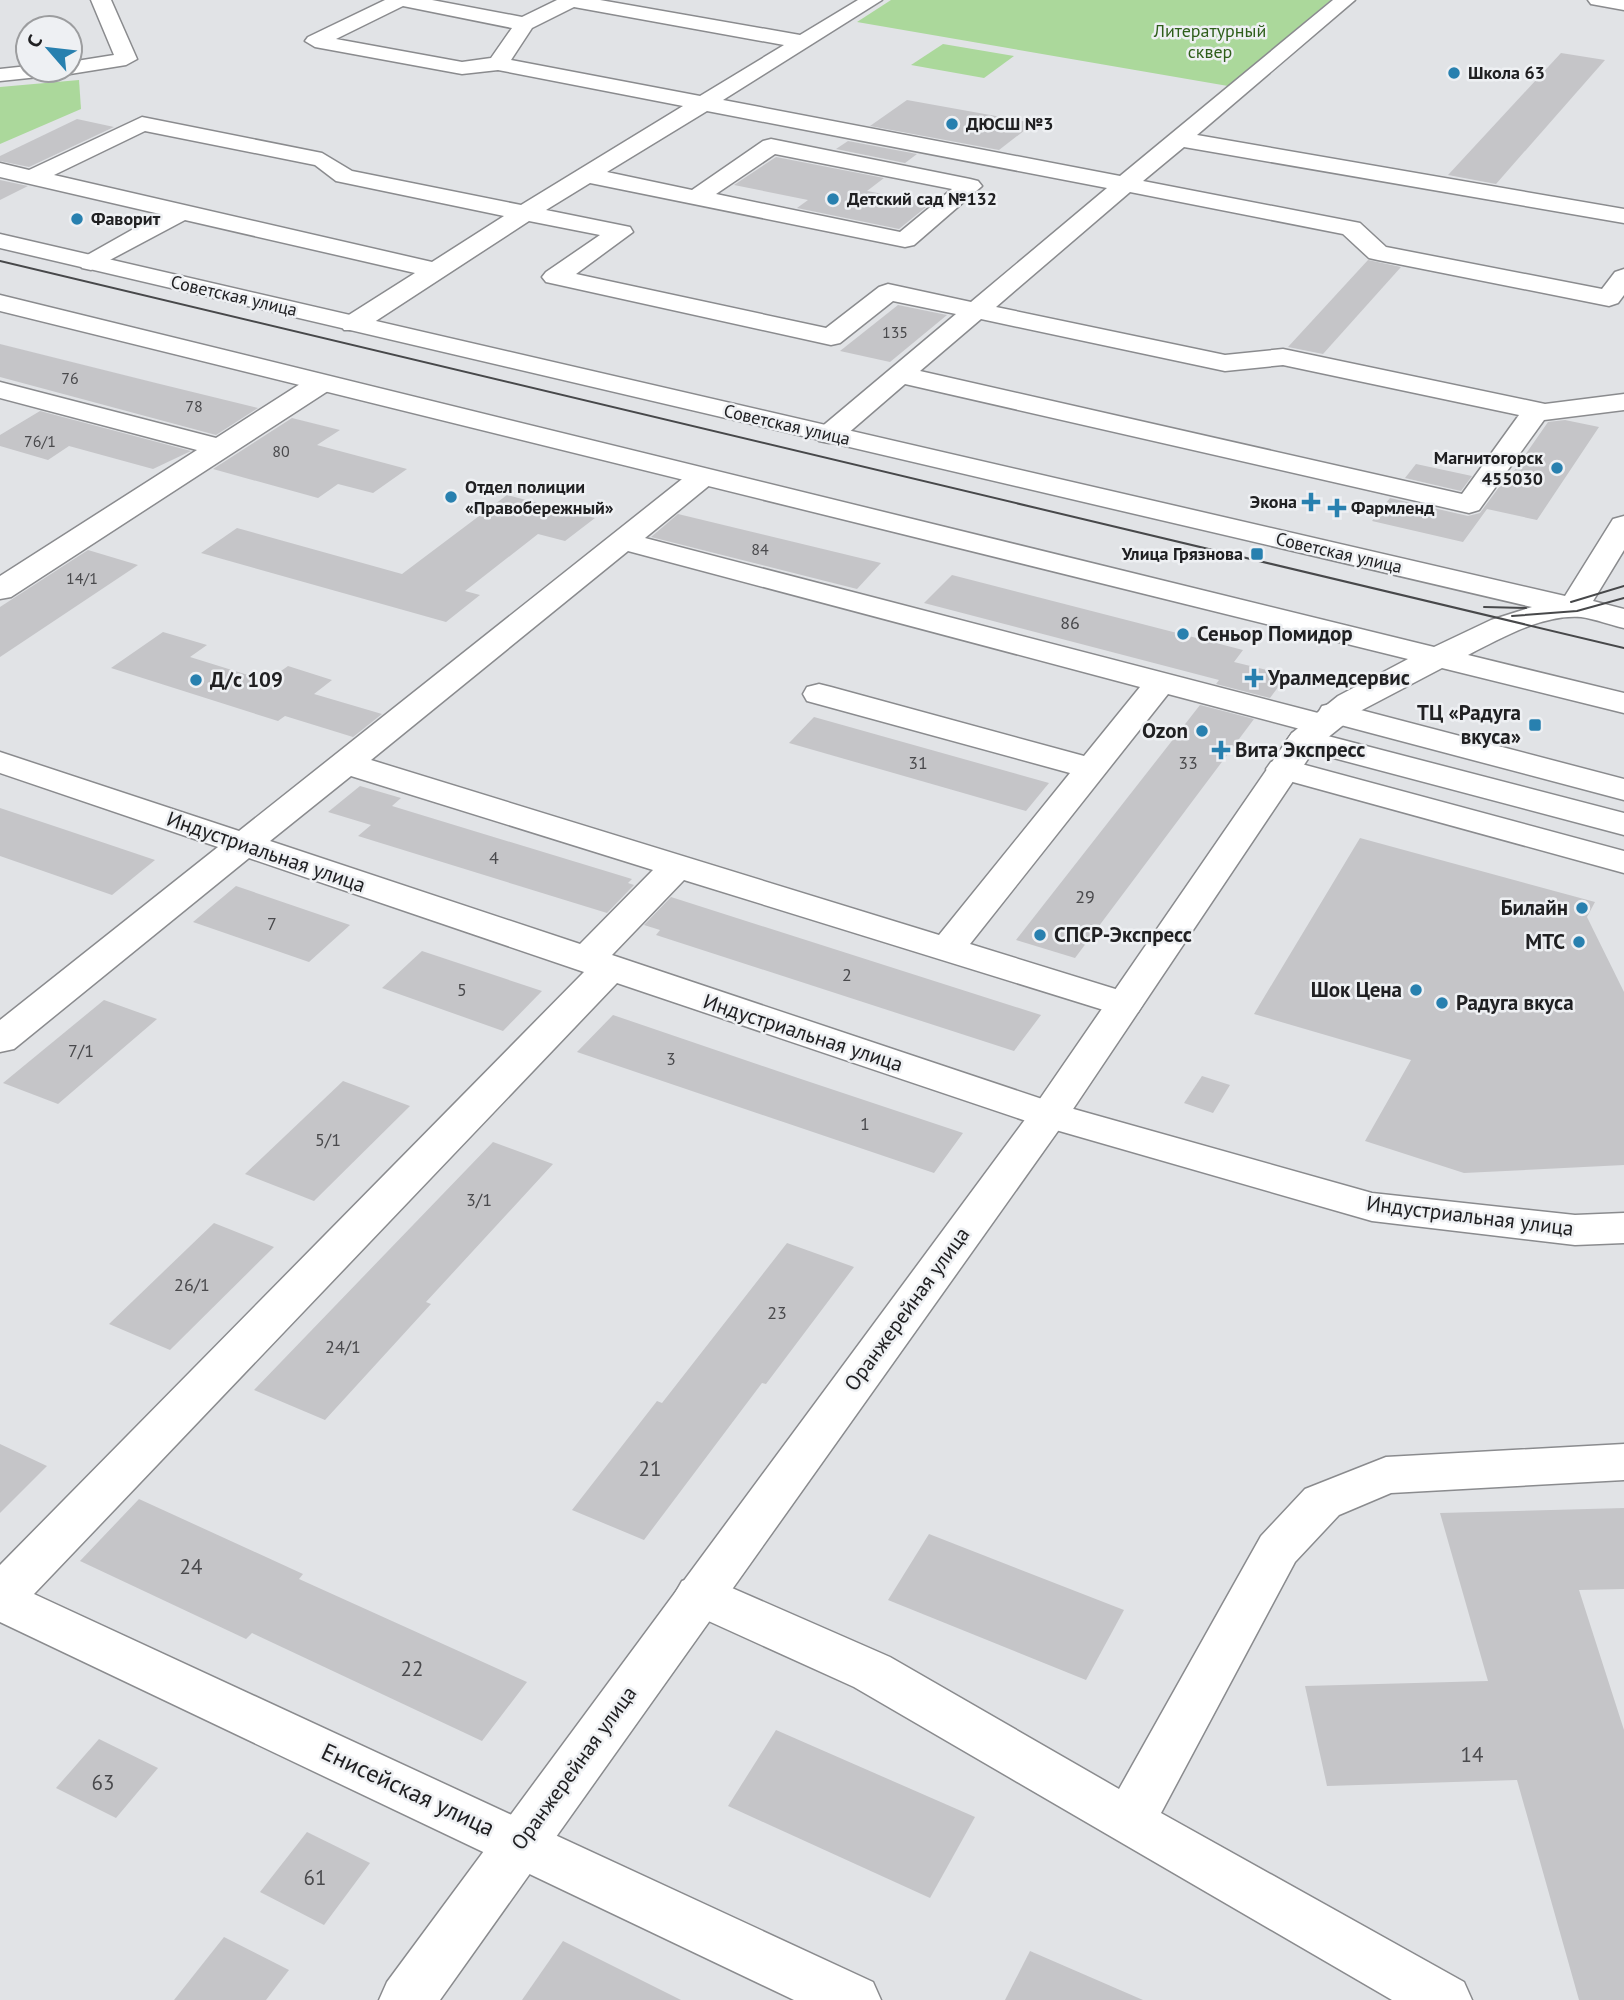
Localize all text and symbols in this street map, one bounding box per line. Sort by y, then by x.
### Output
north arrow [14,14,84,84]
park label: Литературный сквер [1153,19,1266,63]
text: С [21,30,47,51]
place label: Школа 63 [1468,61,1545,84]
marker: Школа 63 [1446,65,1462,81]
place label: ДЮСШ №3 [966,112,1053,135]
marker: ДЮСШ №3 [944,116,960,132]
place label: Детский сад №132 [847,187,997,210]
marker: Детский сад №132 [825,191,841,207]
place label: Фаворит [91,207,161,230]
marker: Фаворит [69,211,85,227]
street label: Советская улица [169,270,300,321]
house number: 135 [882,322,908,342]
house number: 76 [61,368,79,388]
house number: 78 [185,396,203,416]
street label: Советская улица [722,399,853,450]
house number: 76/1 [24,431,56,451]
house number: 80 [272,441,290,461]
place label: Магнитогорск 455030 [1434,446,1543,490]
marker: Магнитогорск 455030 [1549,460,1565,476]
place label: Отдел полиции «Правобережный» [465,475,614,519]
marker: Отдел полиции «Правобережный» [443,489,459,505]
place label: Экона [1250,490,1297,513]
marker: Экона [1303,494,1319,510]
place label: Фармленд [1351,496,1434,519]
marker: Фармленд [1329,500,1345,516]
street label: Советская улица [1274,527,1405,578]
house number: 84 [751,539,769,559]
place label: Улица Грязнова [1121,542,1243,565]
marker: Улица Грязнова [1249,546,1265,562]
house number: 14/1 [66,568,98,588]
house number: 86 [1060,611,1080,634]
place label: Сеньор Помидор [1197,620,1353,647]
marker: Сеньор Помидор [1175,626,1191,642]
place label: Уралмедсервис [1267,664,1410,691]
place label: Д/с 109 [210,666,283,693]
marker: Уралмедсервис [1246,670,1262,686]
marker: Д/с 109 [188,672,204,688]
place label: ТЦ «Радуга вкуса» [1417,699,1521,750]
place label: Ozon [1142,717,1188,744]
marker: ТЦ «Радуга вкуса» [1527,717,1543,733]
marker: Ozon [1194,723,1210,739]
place label: Вита Экспресс [1235,736,1365,763]
marker: Вита Экспресс [1213,742,1229,758]
house number: 31 [908,751,928,774]
house number: 33 [1178,751,1198,774]
street label: Индустриальная улица [163,805,369,898]
house number: 4 [489,846,499,869]
house number: 29 [1075,885,1095,908]
place label: Билайн [1501,894,1568,921]
marker: Билайн [1574,900,1590,916]
house number: 7 [267,912,277,935]
place label: СПСР-Экспресс [1054,921,1192,948]
marker: СПСР-Экспресс [1032,927,1048,943]
place label: МТС [1525,928,1565,955]
marker: МТС [1571,934,1587,950]
house number: 2 [842,963,852,986]
place label: Шок Цена [1311,976,1402,1003]
house number: 5 [457,978,467,1001]
marker: Шок Цена [1408,982,1424,998]
street label: Индустриальная улица [700,987,906,1078]
place label: Радуга вкуса [1456,989,1574,1016]
marker: Радуга вкуса [1434,995,1450,1011]
house number: 7/1 [68,1039,94,1062]
house number: 3 [666,1047,676,1070]
house number: 1 [860,1112,870,1135]
house number: 5/1 [315,1128,341,1151]
house number: 3/1 [466,1188,492,1211]
street label: Индустриальная улица [1365,1189,1575,1242]
street label: Оранжерейная улица [838,1221,975,1396]
house number: 26/1 [174,1273,210,1296]
house number: 23 [767,1301,787,1324]
house number: 24/1 [325,1335,361,1358]
house number: 21 [639,1455,661,1482]
house number: 24 [180,1553,202,1580]
house number: 22 [401,1655,423,1682]
street label: Оранжерейная улица [505,1680,642,1855]
street label: Енисейская улица [317,1736,500,1843]
house number: 14 [1461,1741,1483,1768]
house number: 63 [92,1769,114,1796]
house number: 61 [304,1864,326,1891]

